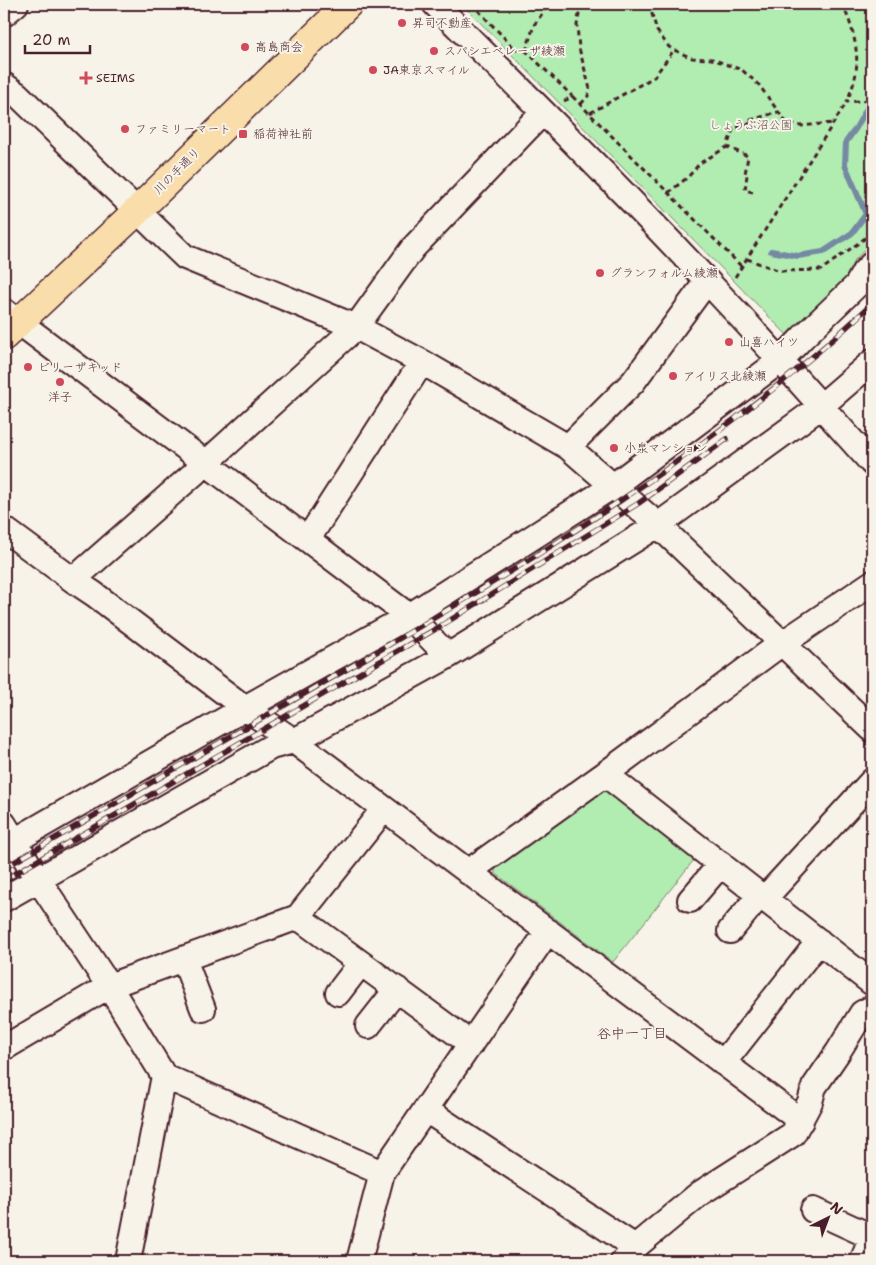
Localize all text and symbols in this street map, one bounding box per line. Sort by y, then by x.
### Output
place label: 昇司不動産 [412,15,472,31]
marker: 昇司不動産 [396,17,408,29]
scale bar [25,22,90,54]
text: 20 m [32,30,71,50]
place label: 高島商会 [255,39,303,55]
marker: 高島商会 [239,41,251,53]
place label: スパシエベレーザ綾瀬 [444,43,565,59]
marker: スパシエベレーザ綾瀬 [428,45,440,57]
place label: JA東京スマイル [383,62,469,78]
marker: JA東京スマイル [367,64,379,76]
place label: SEIMS [96,70,135,86]
marker: SEIMS [80,72,92,84]
park label: しょうぶ沼公園 [709,117,793,133]
place label: ファミリーマート [135,121,231,137]
marker: ファミリーマート [119,123,131,135]
place label: 稲荷神社前 [253,126,313,142]
marker: 稲荷神社前 [237,128,249,140]
street label: 川の手通り [150,144,204,198]
place label: グランフォルム綾瀬 [610,265,718,281]
marker: グランフォルム綾瀬 [594,267,606,279]
place label: 山喜ハイツ [739,334,799,350]
marker: 山喜ハイツ [723,336,735,348]
place label: ビリーザキッド [38,359,122,375]
marker: ビリーザキッド [22,361,34,373]
place label: アイリス北綾瀬 [683,368,766,384]
marker: アイリス北綾瀬 [667,370,679,382]
marker: 洋子 [54,376,66,388]
place label: 洋子 [48,389,72,405]
place label: 小泉マンション [624,440,708,456]
marker: 小泉マンション [608,442,620,454]
district label: 谷中一丁目 [597,1024,667,1042]
north arrow [804,1192,854,1242]
text: N [827,1198,847,1219]

